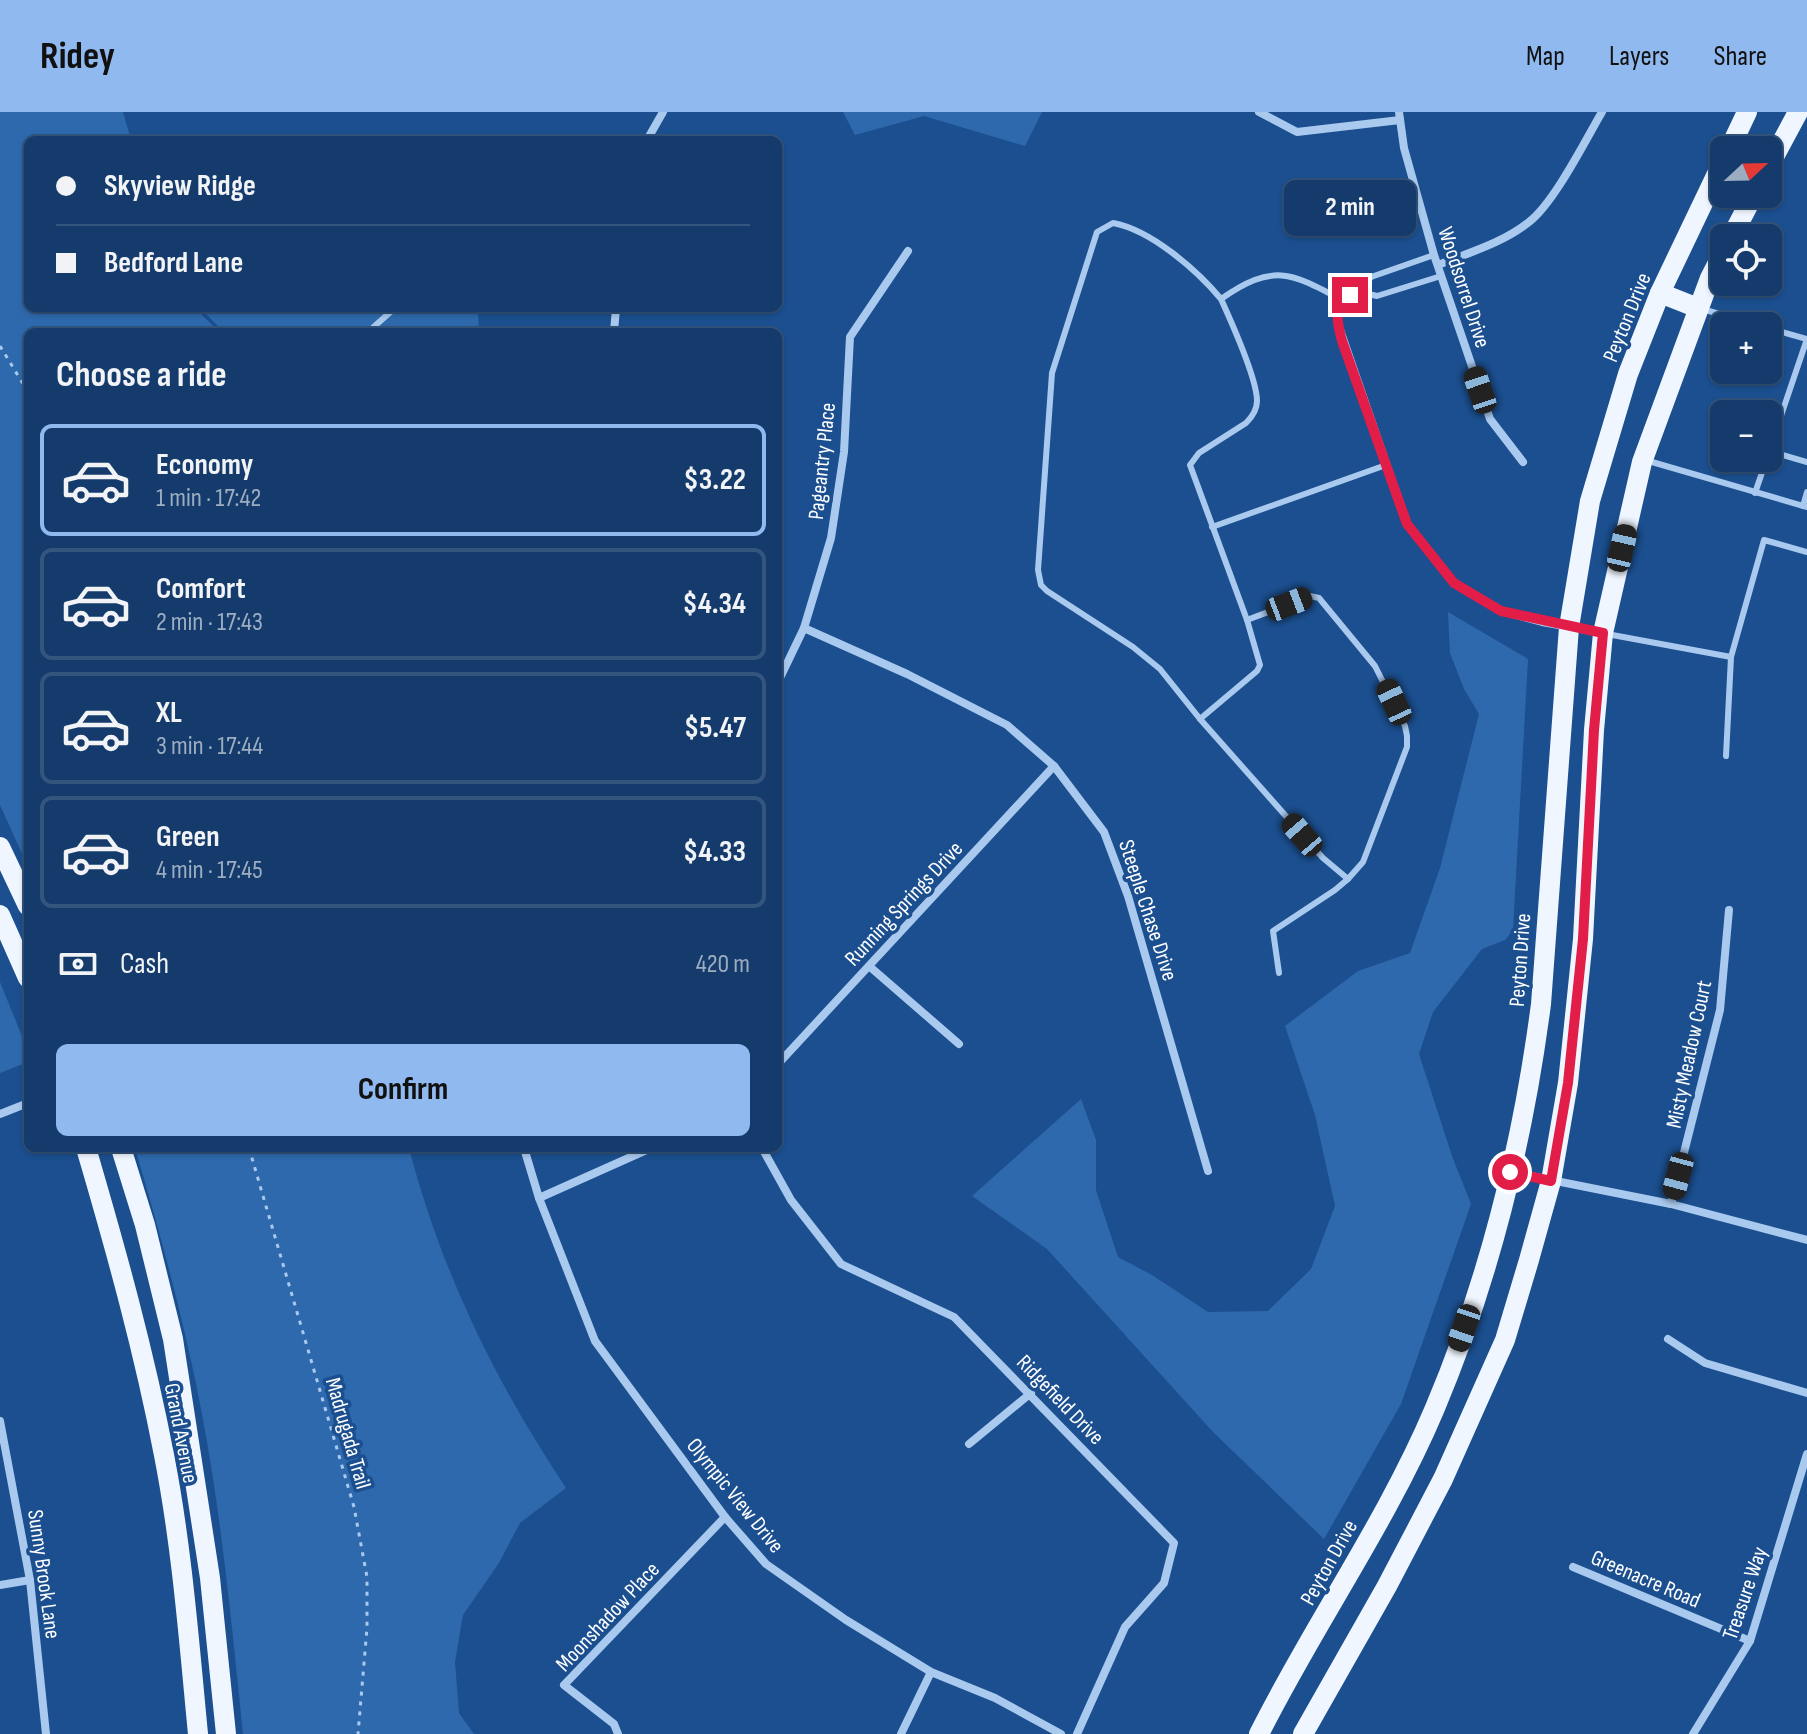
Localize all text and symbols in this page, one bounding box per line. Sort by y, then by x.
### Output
text: Ridey [40,34,115,79]
text: Map [1526,40,1565,73]
text: Layers [1609,40,1669,73]
text: Share [1713,40,1767,73]
north arrow [1710,136,1782,208]
map controls [1710,136,1782,472]
text: Skyview Ridge [104,168,256,204]
callout: 2 min [1284,179,1416,235]
text: 2 min [1325,192,1375,223]
street label: Woodsorrel Drive [1431,224,1496,351]
button: locate [1710,224,1782,296]
text: Bedford Lane [104,245,243,281]
street label: Peyton Drive [1597,269,1657,366]
route end [1332,277,1368,313]
button: + [1710,312,1782,384]
text: Choose a ride [56,354,227,397]
car [1461,363,1499,417]
button: − [1710,400,1782,472]
street label: Pageantry Place [803,401,842,521]
icon: car [60,444,132,516]
text: Economy [156,447,253,483]
text: $3.22 [683,462,746,498]
text: 1 min · 17:42 [156,483,261,514]
car [1605,522,1639,574]
icon: car [60,568,132,640]
text: Comfort [156,571,246,607]
car [1262,584,1316,624]
text: $4.34 [682,586,746,622]
text: 2 min · 17:43 [156,607,263,638]
car [1373,675,1415,729]
icon: car [60,692,132,764]
text: XL [156,695,182,731]
text: $5.47 [684,710,746,746]
text: 3 min · 17:44 [156,731,263,762]
car [1277,809,1327,861]
icon: car [60,816,132,888]
text: Green [156,819,220,855]
text: $4.33 [683,834,746,870]
street label: Running Springs Drive [839,836,969,972]
street label: Steeple Chase Drive [1112,837,1183,984]
text: 4 min · 17:45 [156,855,263,886]
street label: Peyton Drive [1504,912,1537,1008]
icon: cash [56,942,100,986]
text: Cash [120,946,169,982]
text: 420 m [696,949,750,980]
street label: Misty Meadow Court [1661,978,1718,1131]
button: Confirm [56,1044,750,1136]
car [1660,1150,1696,1202]
route start [1492,1154,1528,1190]
car [1445,1301,1483,1355]
street label: Ridgefield Drive [1010,1349,1109,1451]
street label: Madrugada Trail [319,1375,376,1492]
street label: Grand Avenue [158,1381,203,1486]
street label: Olympic View Drive [680,1433,789,1559]
street label: Sunny Brook Lane [21,1508,66,1641]
street label: Peyton Drive [1295,1515,1364,1610]
street label: Treasure Way [1717,1543,1774,1644]
street label: Greenacre Road [1587,1544,1704,1615]
street label: Moonshadow Place [550,1557,666,1677]

